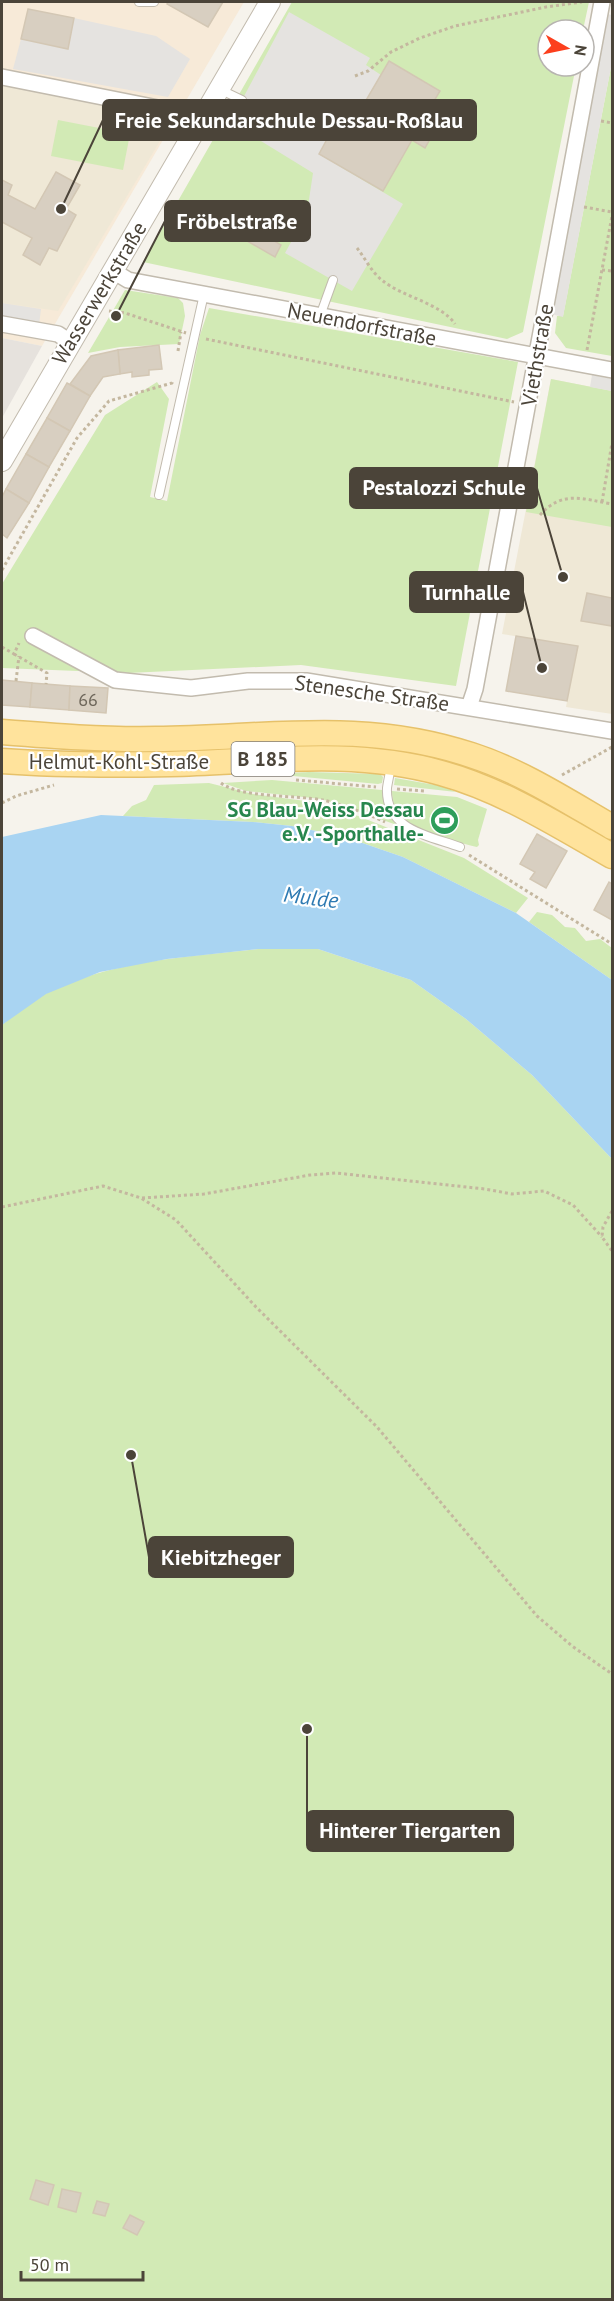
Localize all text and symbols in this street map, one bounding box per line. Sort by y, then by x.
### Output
north arrow [536,18,596,78]
text: N [570,44,592,57]
callout: Freie Sekundarschule Dessau-Roßlau [103,100,476,140]
text: Freie Sekundarschule Dessau-Roßlau [115,106,463,134]
callout: Fröbelstraße [165,201,310,241]
text: Fröbelstraße [177,207,297,235]
street label: Wasserwerkstraße [46,217,152,369]
street label: Neuendorfstraße [285,296,439,352]
street label: Viethstraße [515,302,559,409]
callout: Pestalozzi Schule [350,468,537,508]
text: Pestalozzi Schule [362,473,526,501]
callout: Turnhalle [410,572,523,612]
text: Turnhalle [422,578,510,606]
street label: Stenesche Straße [293,669,451,717]
house number: 66 [78,688,98,711]
road number: B 185 [232,742,294,776]
street label: Helmut-Kohl-Straße [29,748,209,775]
place label: SG Blau-Weiss Dessau e.V. -Sporthalle- [227,796,424,847]
sports icon: SG Blau-Weiss Dessau e.V. -Sporthalle- [429,805,461,837]
water label: Mulde [282,880,341,914]
callout: Kiebitzheger [149,1537,293,1577]
text: Kiebitzheger [161,1543,281,1571]
callout: Hinterer Tiergarten [307,1811,513,1851]
text: Hinterer Tiergarten [319,1816,501,1844]
scale bar [21,2244,142,2282]
text: 50 m [30,2253,69,2276]

